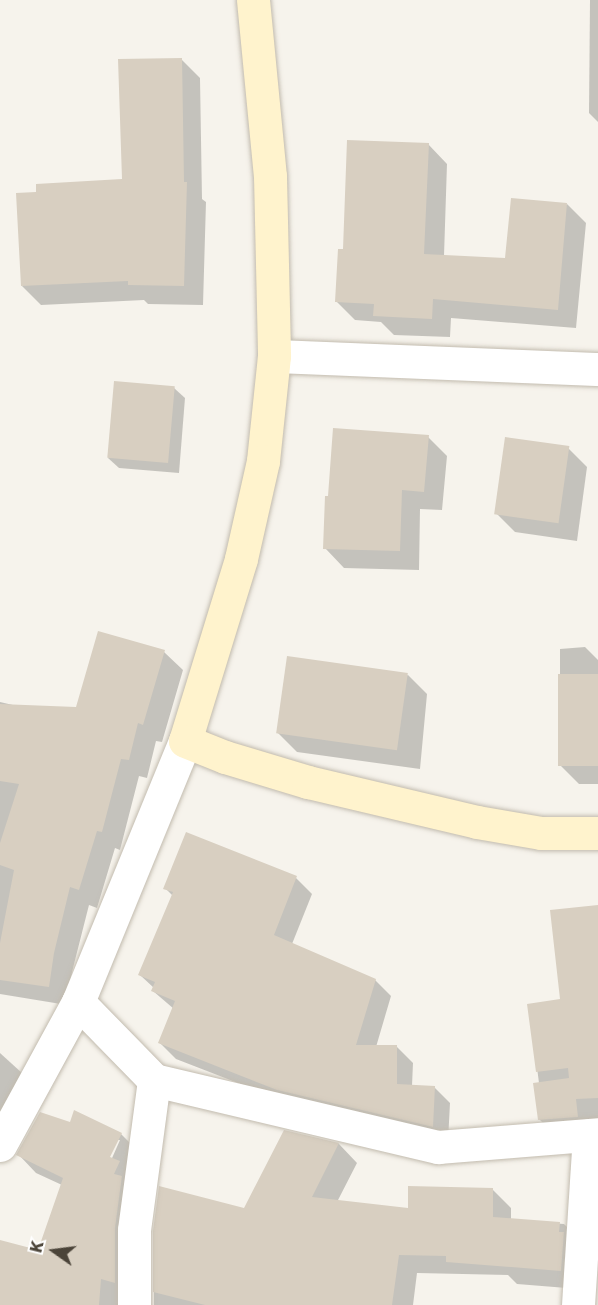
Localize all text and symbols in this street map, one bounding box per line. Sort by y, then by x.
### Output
north arrow [24,1221,84,1281]
text: K [25,1239,48,1255]

